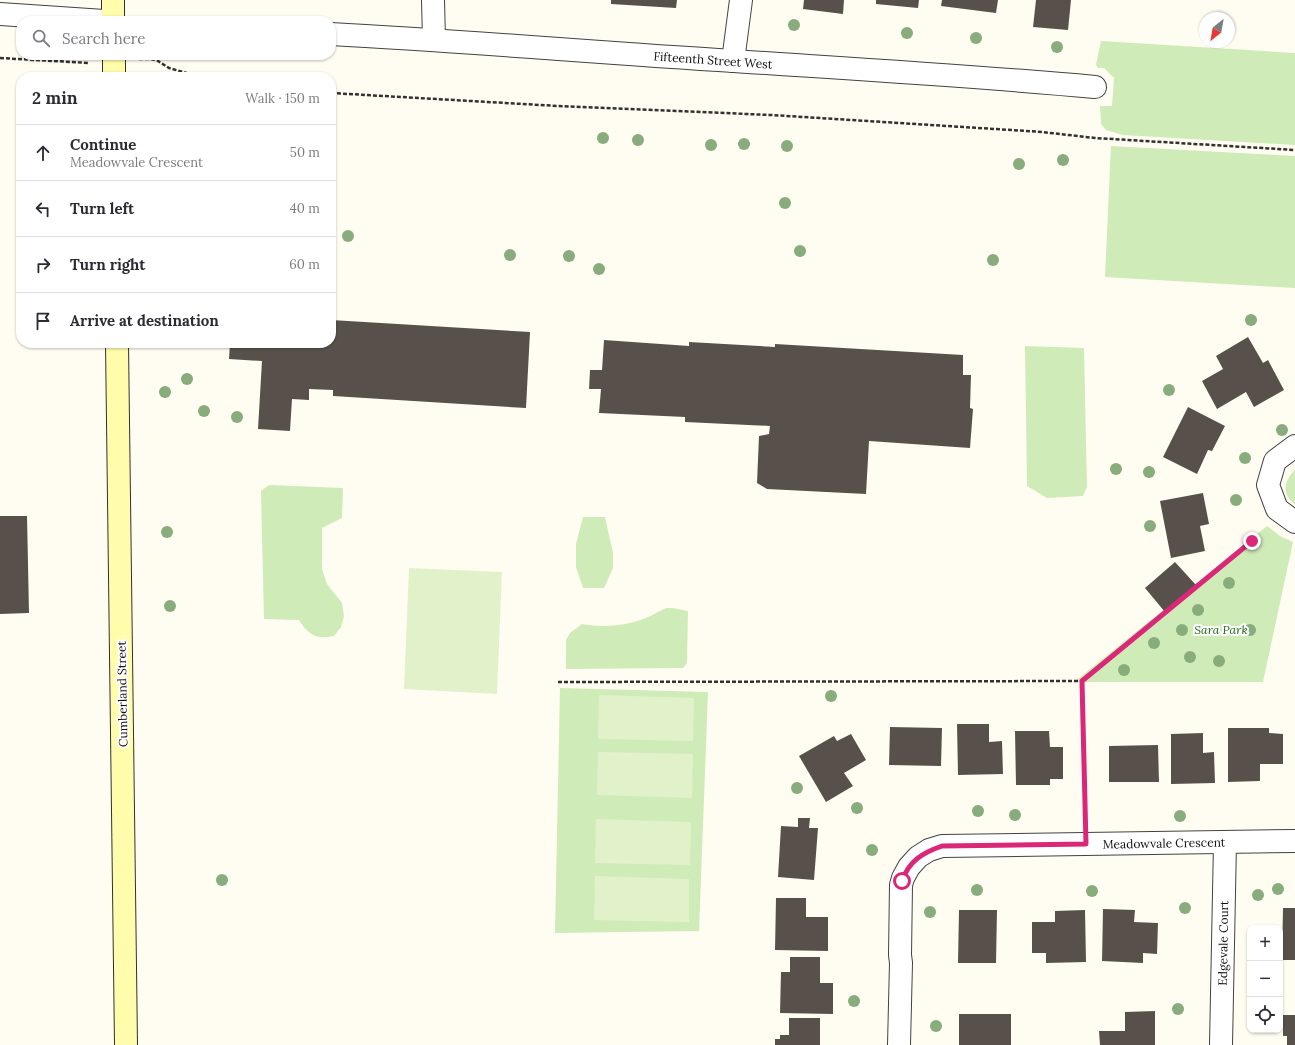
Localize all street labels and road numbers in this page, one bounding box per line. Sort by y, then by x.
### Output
street label: Fifteenth Street West [653,48,773,72]
street label: Cumberland Street [114,641,130,747]
street label: Meadowvale Crescent [1102,834,1226,852]
street label: Edgevale Court [1215,900,1231,986]

